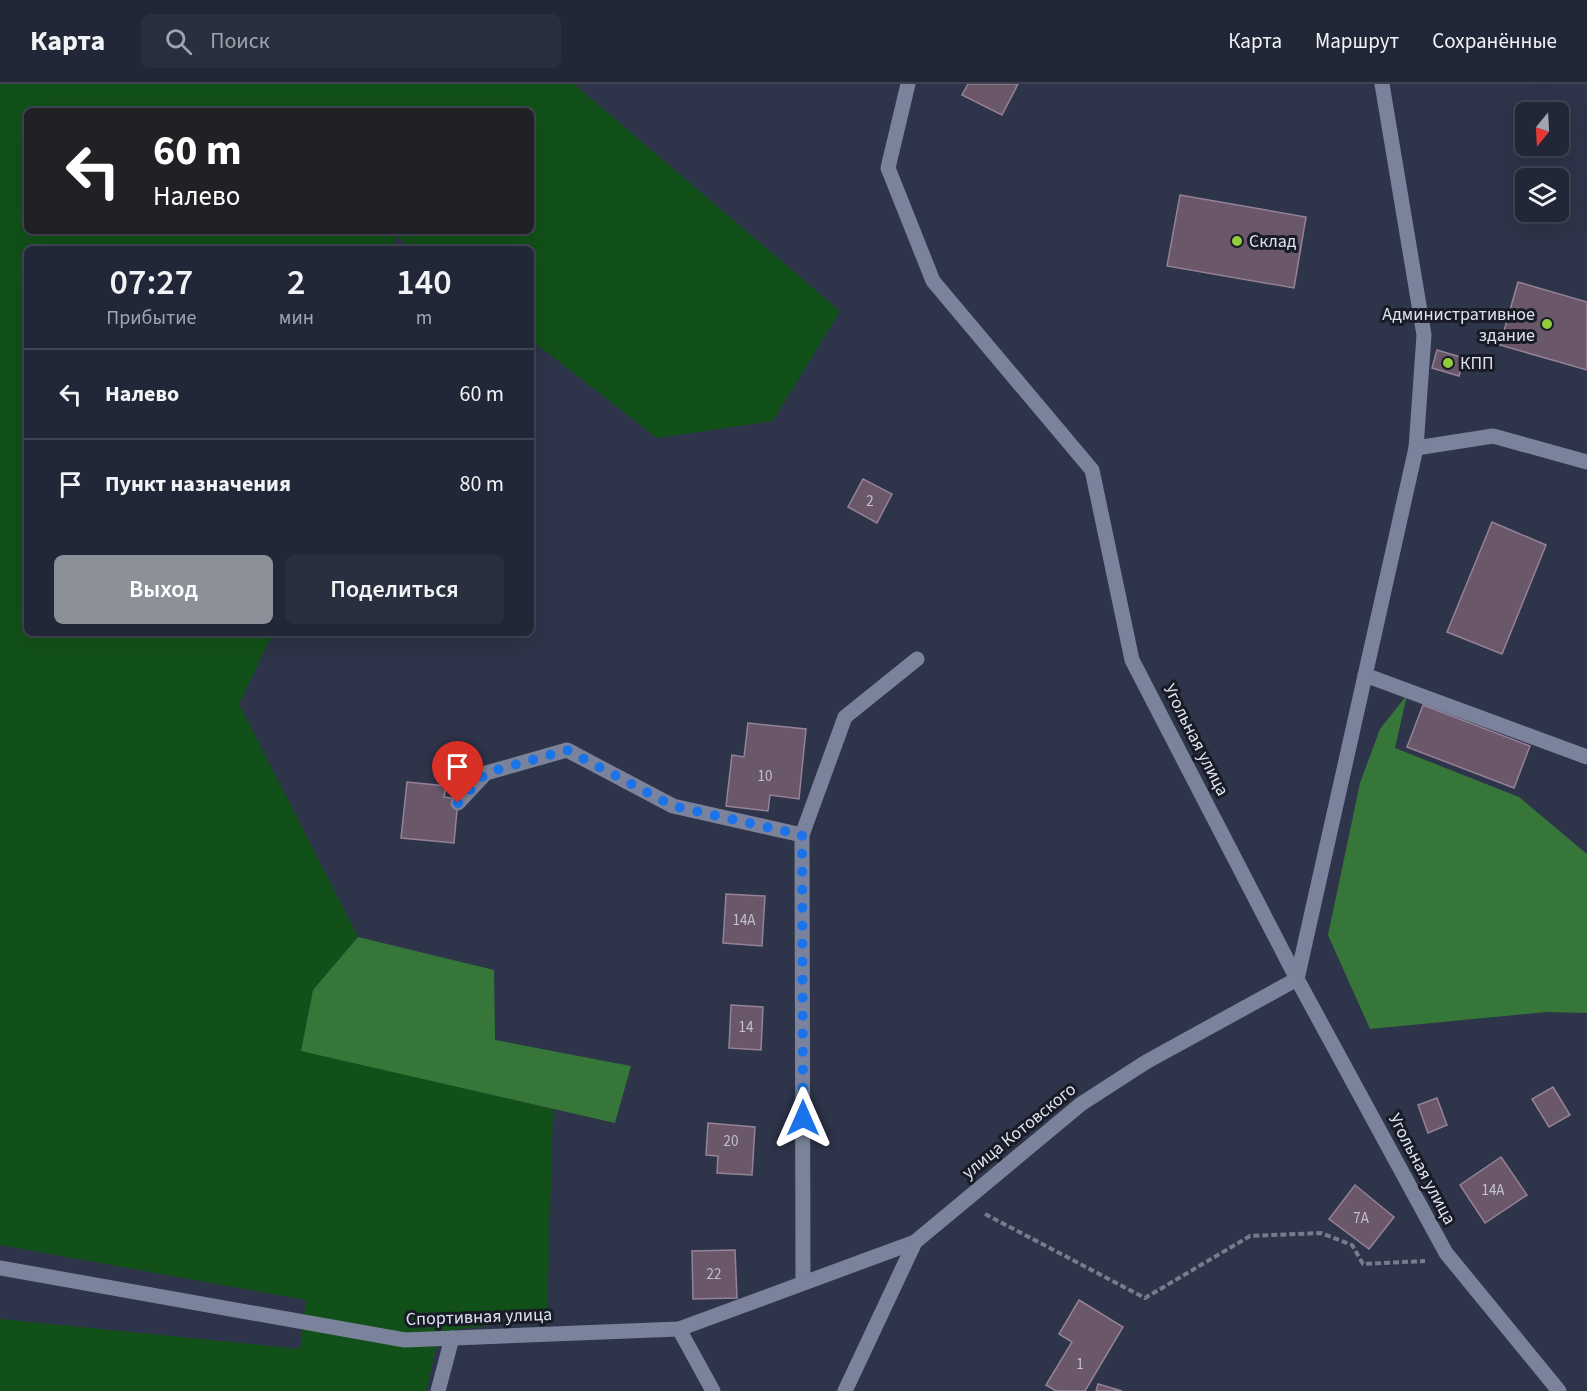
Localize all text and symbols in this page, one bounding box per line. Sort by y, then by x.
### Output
search box [141,14,561,68]
text: Карта [30,21,105,61]
icon: search [162,25,195,58]
text: Поиск [210,25,270,57]
text: Карта [1228,26,1282,56]
text: Маршрут [1315,26,1399,56]
text: Сохранённые [1432,26,1557,56]
north arrow [1515,102,1569,156]
map controls [1515,102,1569,222]
text: 60 m [153,121,242,181]
icon: left [54,132,132,210]
button: layers [1515,168,1569,222]
text: Налево [153,177,240,216]
place label: Склад [1249,229,1297,254]
marker: Склад [1230,234,1244,248]
text: 07:27 [109,257,193,308]
text: 2 [287,257,306,308]
text: 140 [396,257,452,308]
place label: Административное здание [1382,302,1535,348]
text: Прибытие [106,304,196,332]
text: мин [279,304,314,332]
text: m [416,304,432,332]
marker: Административное здание [1540,317,1554,331]
place label: КПП [1460,351,1494,376]
marker: КПП [1441,356,1455,370]
icon: left [54,378,87,411]
text: Налево [105,378,179,410]
text: 60 m [459,378,504,410]
icon: arrive [54,468,87,501]
text: Пункт назначения [105,468,291,500]
text: 80 m [459,468,504,500]
house number: 2 [866,491,874,512]
button: Выход [54,555,273,624]
button: Поделиться [285,555,504,624]
street label: Угольная улица [1157,680,1235,800]
pin [432,741,483,803]
icon: arrive [441,750,474,783]
house number: 10 [758,766,772,787]
house number: 14А [732,910,756,931]
house number: 14 [739,1017,754,1038]
street label: улица Котовского [957,1077,1081,1185]
position arrow [771,1086,835,1150]
street label: Угольная улица [1382,1109,1462,1229]
house number: 20 [724,1131,738,1152]
house number: 14А [1481,1180,1505,1201]
house number: 7А [1353,1208,1370,1229]
house number: 22 [707,1264,721,1285]
street label: Спортивная улица [405,1302,553,1332]
house number: 1 [1076,1354,1084,1375]

